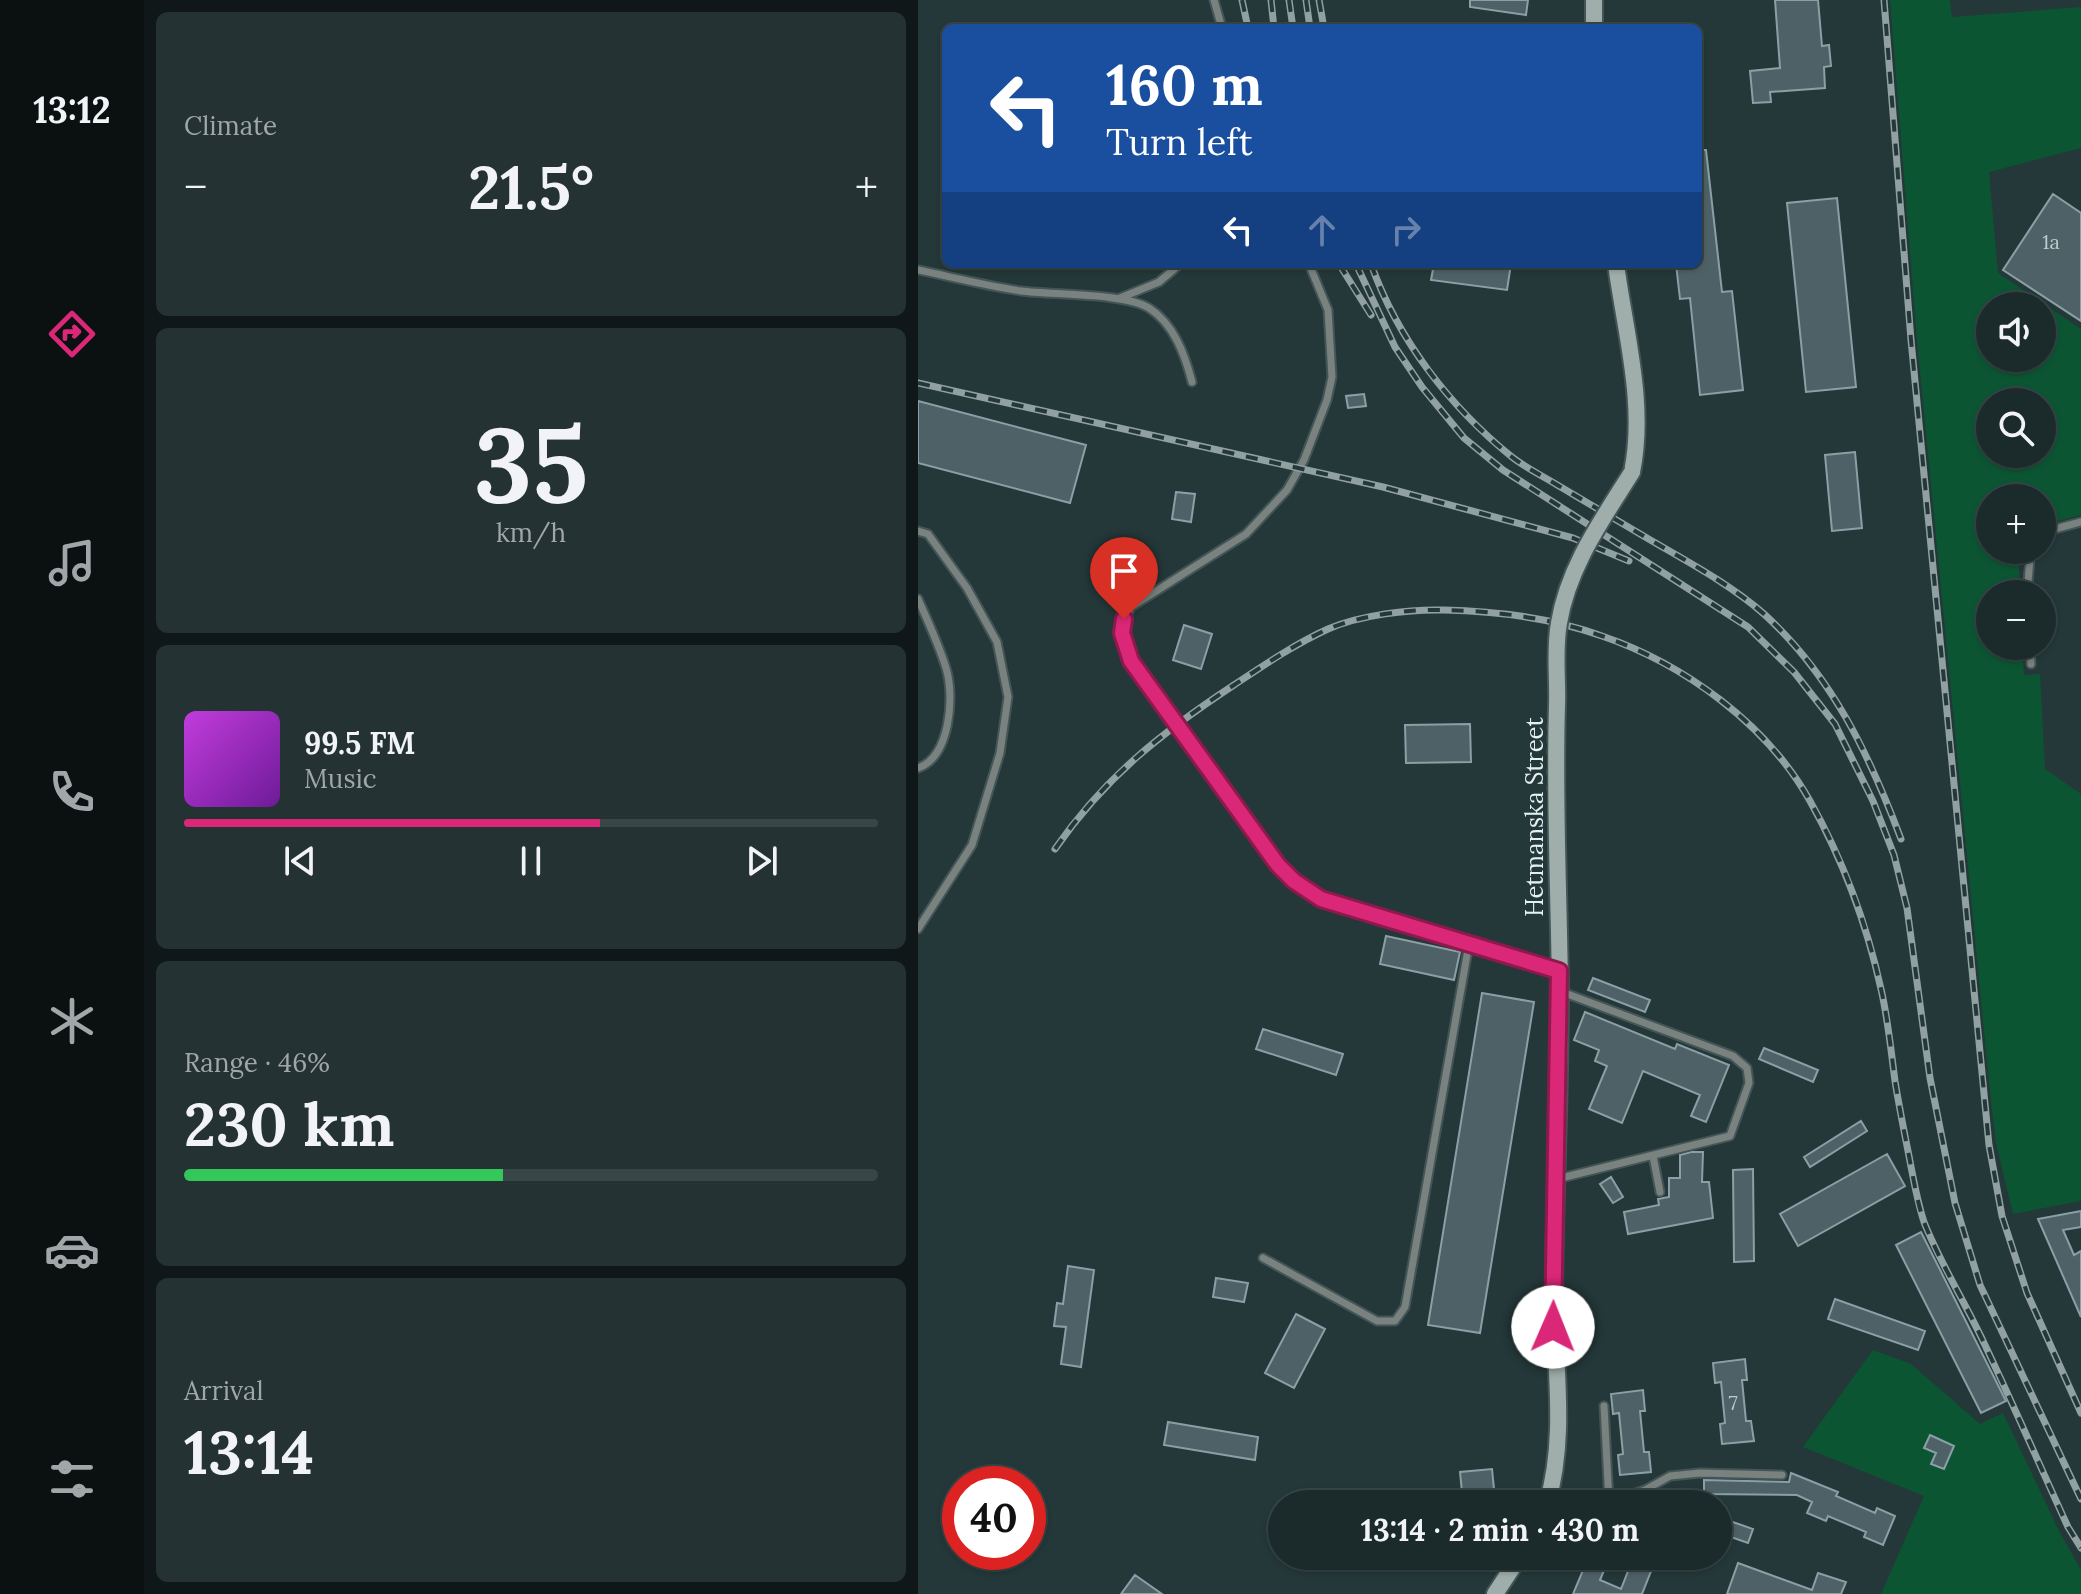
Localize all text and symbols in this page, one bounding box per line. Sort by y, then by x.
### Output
text: 160 m [1106,49,1263,120]
icon: left [974,56,1078,160]
text: 13:12 [33,87,111,133]
text: Climate [184,109,277,142]
text: Turn left [1106,119,1253,165]
text: 21.5° [468,149,594,225]
text: − [184,159,207,215]
text: + [855,159,878,215]
icon: left [1216,208,1260,252]
icon: ahead [1300,208,1344,252]
icon: right [1384,208,1428,252]
house number: 1а [2042,229,2060,254]
map controls [1976,292,2056,660]
button: sound [1976,292,2056,372]
icon: directions [44,306,100,362]
button: search [1976,388,2056,468]
text: 35 [474,397,588,530]
button: + [1976,484,2056,564]
text: km/h [496,516,566,549]
icon: music [44,535,100,591]
pin [1090,537,1158,619]
icon: arrive [1102,549,1146,593]
button: − [1976,580,2056,660]
street label: Hetmanska Street [1519,717,1550,917]
text: 99.5 FM [304,724,415,762]
text: Music [304,762,377,795]
icon: phone [44,764,100,820]
icon: previous [278,839,322,883]
icon: pause [509,839,553,883]
icon: next [740,839,784,883]
icon: climate [44,993,100,1049]
text: Range · 46% [184,1046,330,1079]
text: 230 km [184,1086,394,1162]
icon: car [44,1222,100,1278]
position arrow [1511,1285,1595,1369]
text: Arrival [184,1374,263,1407]
house number: 7 [1728,1390,1738,1415]
text: 13:14 [184,1414,314,1490]
icon: filters [44,1451,100,1507]
speed limit sign: 40 [942,1466,1046,1570]
text: 13:14 · 2 min · 430 m [1361,1511,1639,1549]

